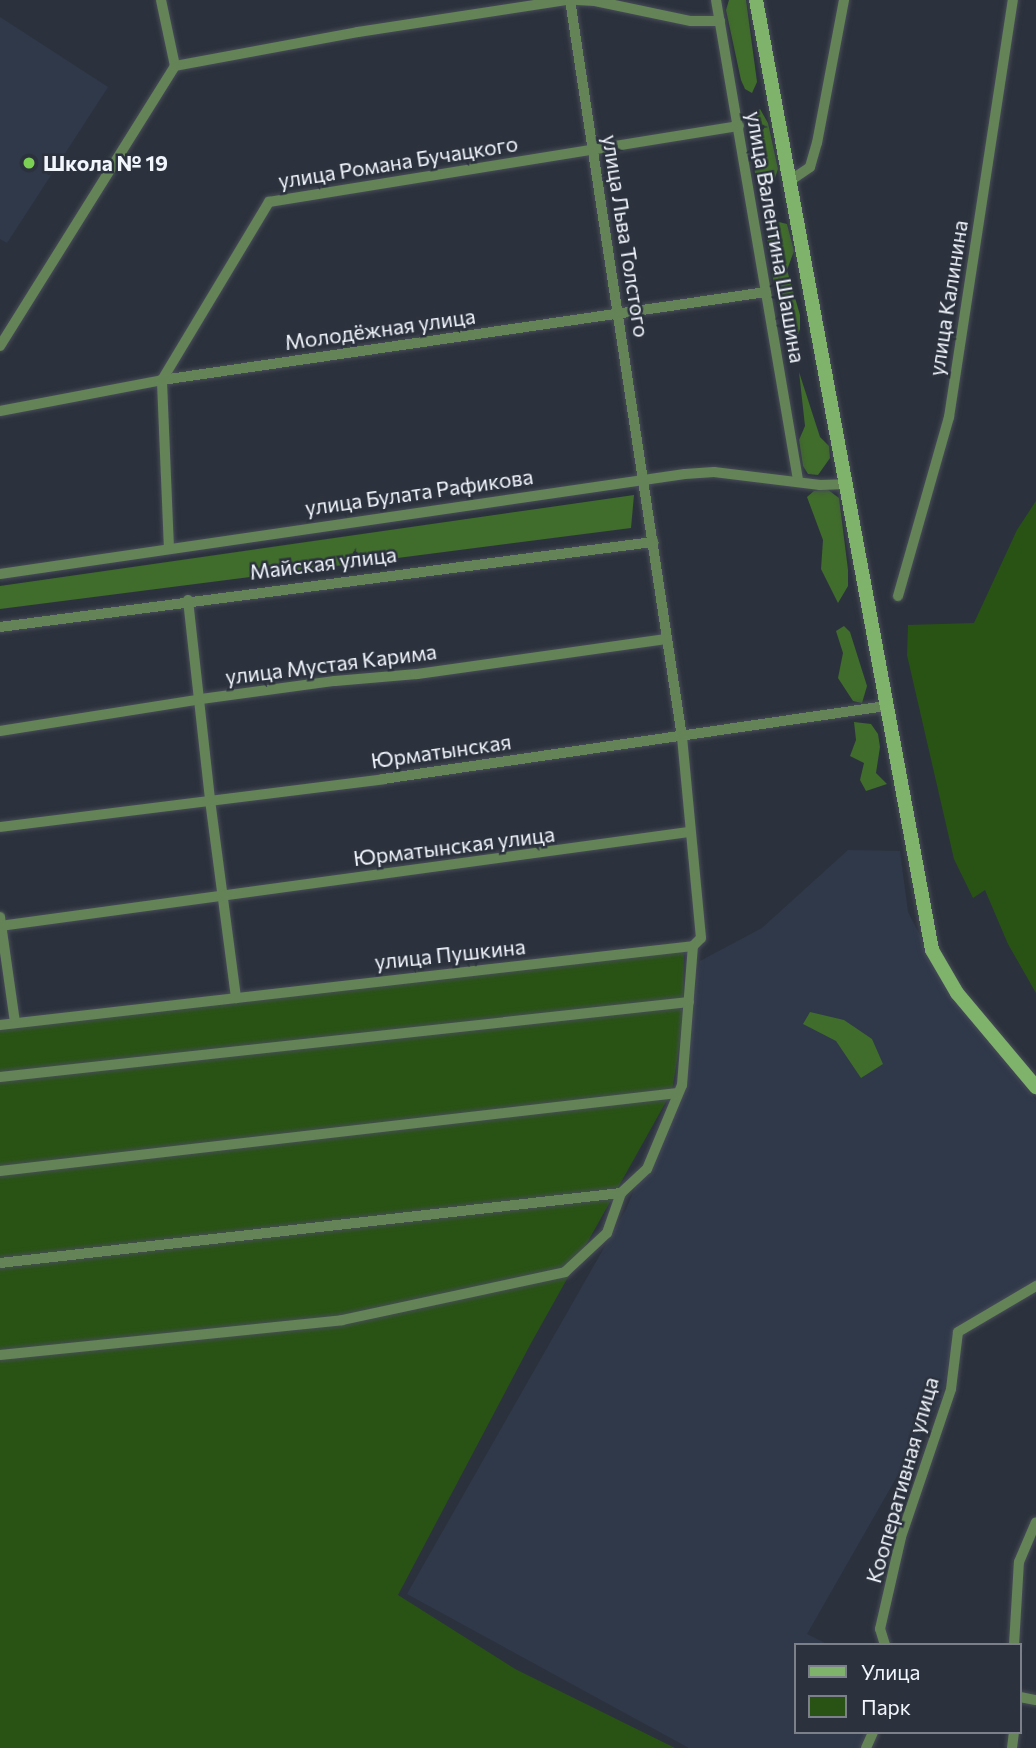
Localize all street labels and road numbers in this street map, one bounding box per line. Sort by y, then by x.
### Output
street label: улица Валентина Шашина [741,109,811,365]
street label: улица Романа Бучацкого [276,131,520,193]
street label: улица Льва Толстого [598,133,654,339]
street label: улица Калинина [923,218,973,378]
street label: Молодёжная улица [283,303,477,355]
street label: улица Булата Рафикова [303,464,535,520]
street label: Майская улица [248,541,398,585]
street label: улица Мустая Карима [224,639,438,689]
street label: Юрматынская [369,729,513,773]
street label: Юрматынская улица [352,821,556,871]
street label: улица Пушкина [373,934,527,974]
street label: Кооперативная улица [861,1374,943,1586]

